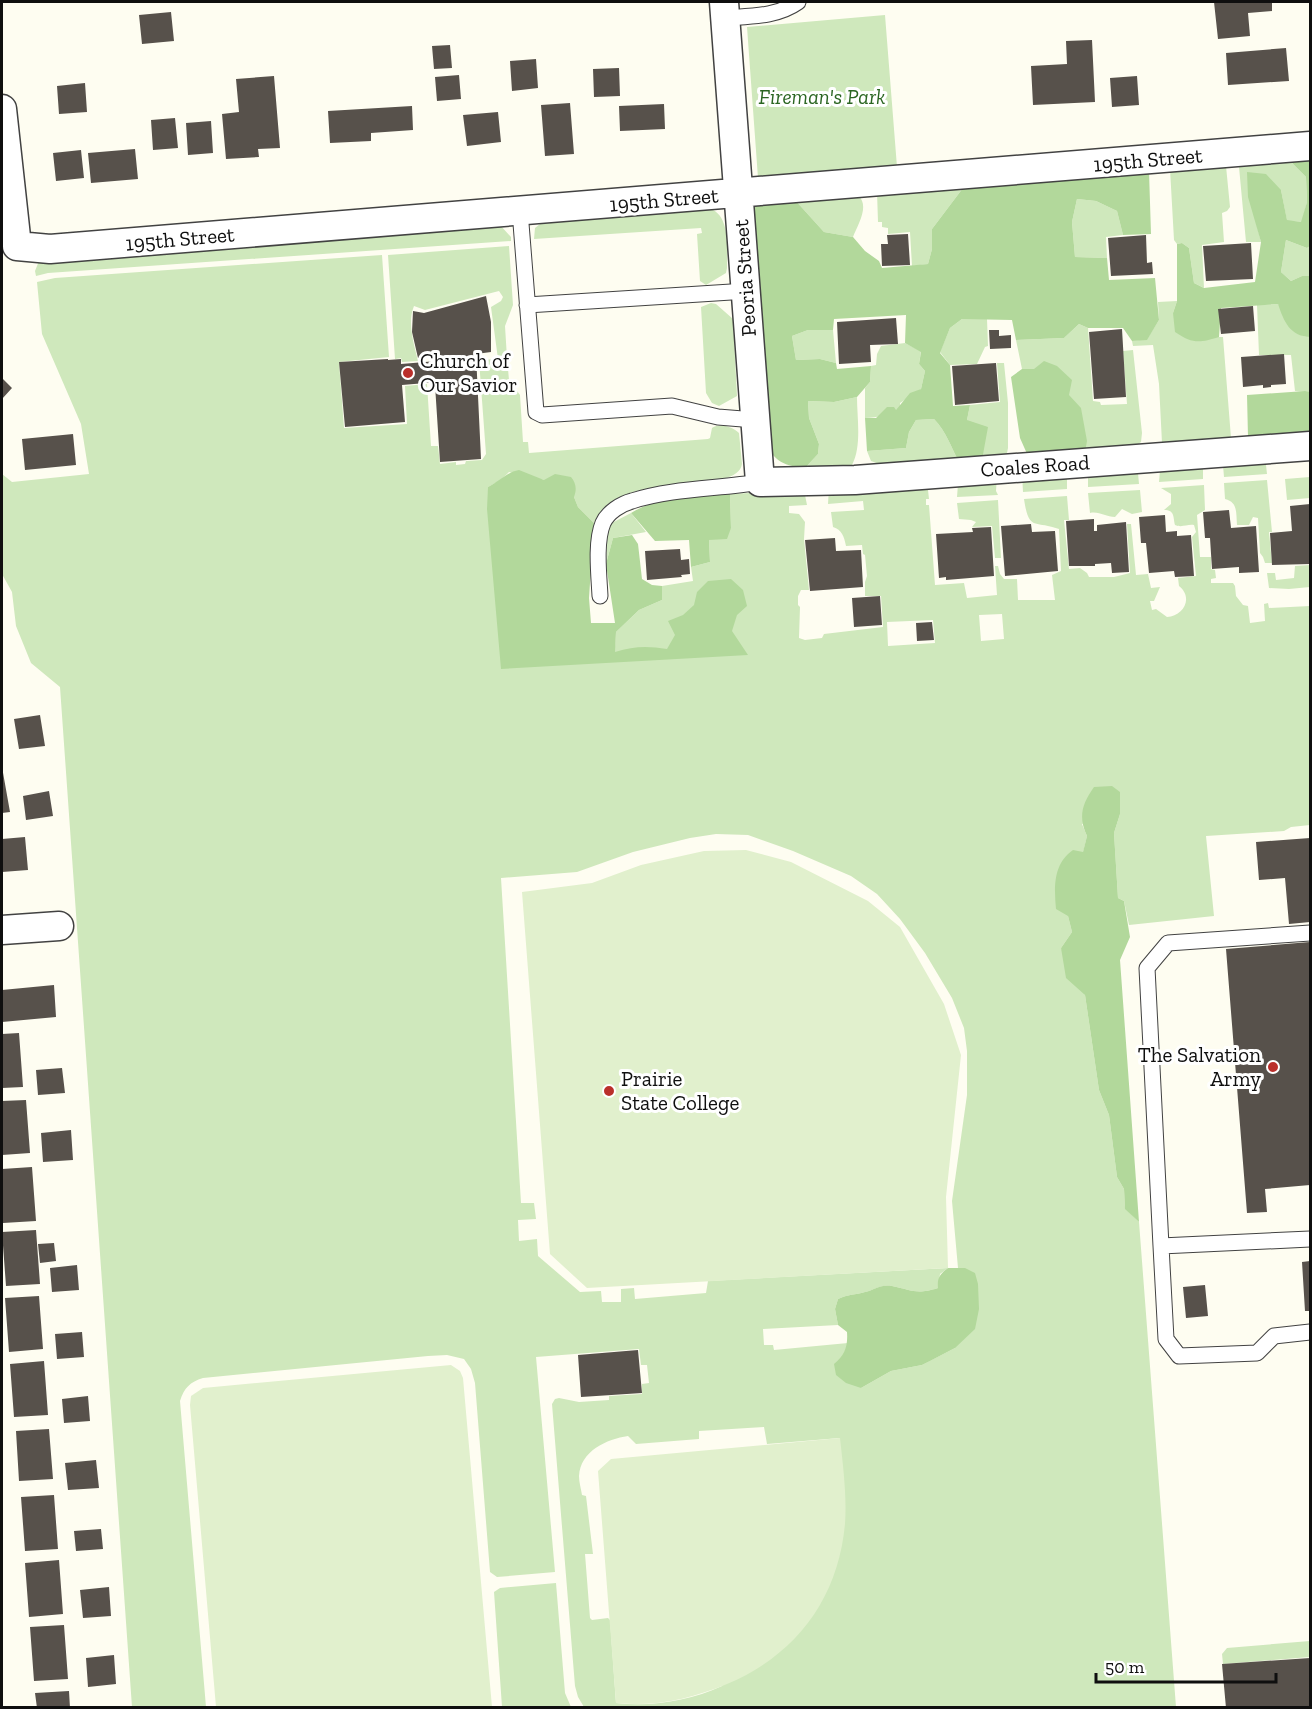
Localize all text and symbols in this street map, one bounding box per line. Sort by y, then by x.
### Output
park label: Fireman's Park [759,84,885,109]
street label: 195th Street [1092,142,1204,177]
street label: 195th Street [608,182,720,217]
street label: Peoria Street [728,219,761,337]
street label: 195th Street [124,221,236,256]
place label: Church of Our Savior [420,348,517,397]
marker: Church of Our Savior [401,366,415,380]
street label: Coales Road [980,449,1091,482]
place label: The Salvation Army [1138,1042,1261,1091]
marker: The Salvation Army [1266,1060,1280,1074]
place label: Prairie State College [621,1066,739,1115]
marker: Prairie State College [602,1084,616,1098]
scale bar [1096,1646,1276,1684]
text: 50 m [1105,1656,1145,1678]

